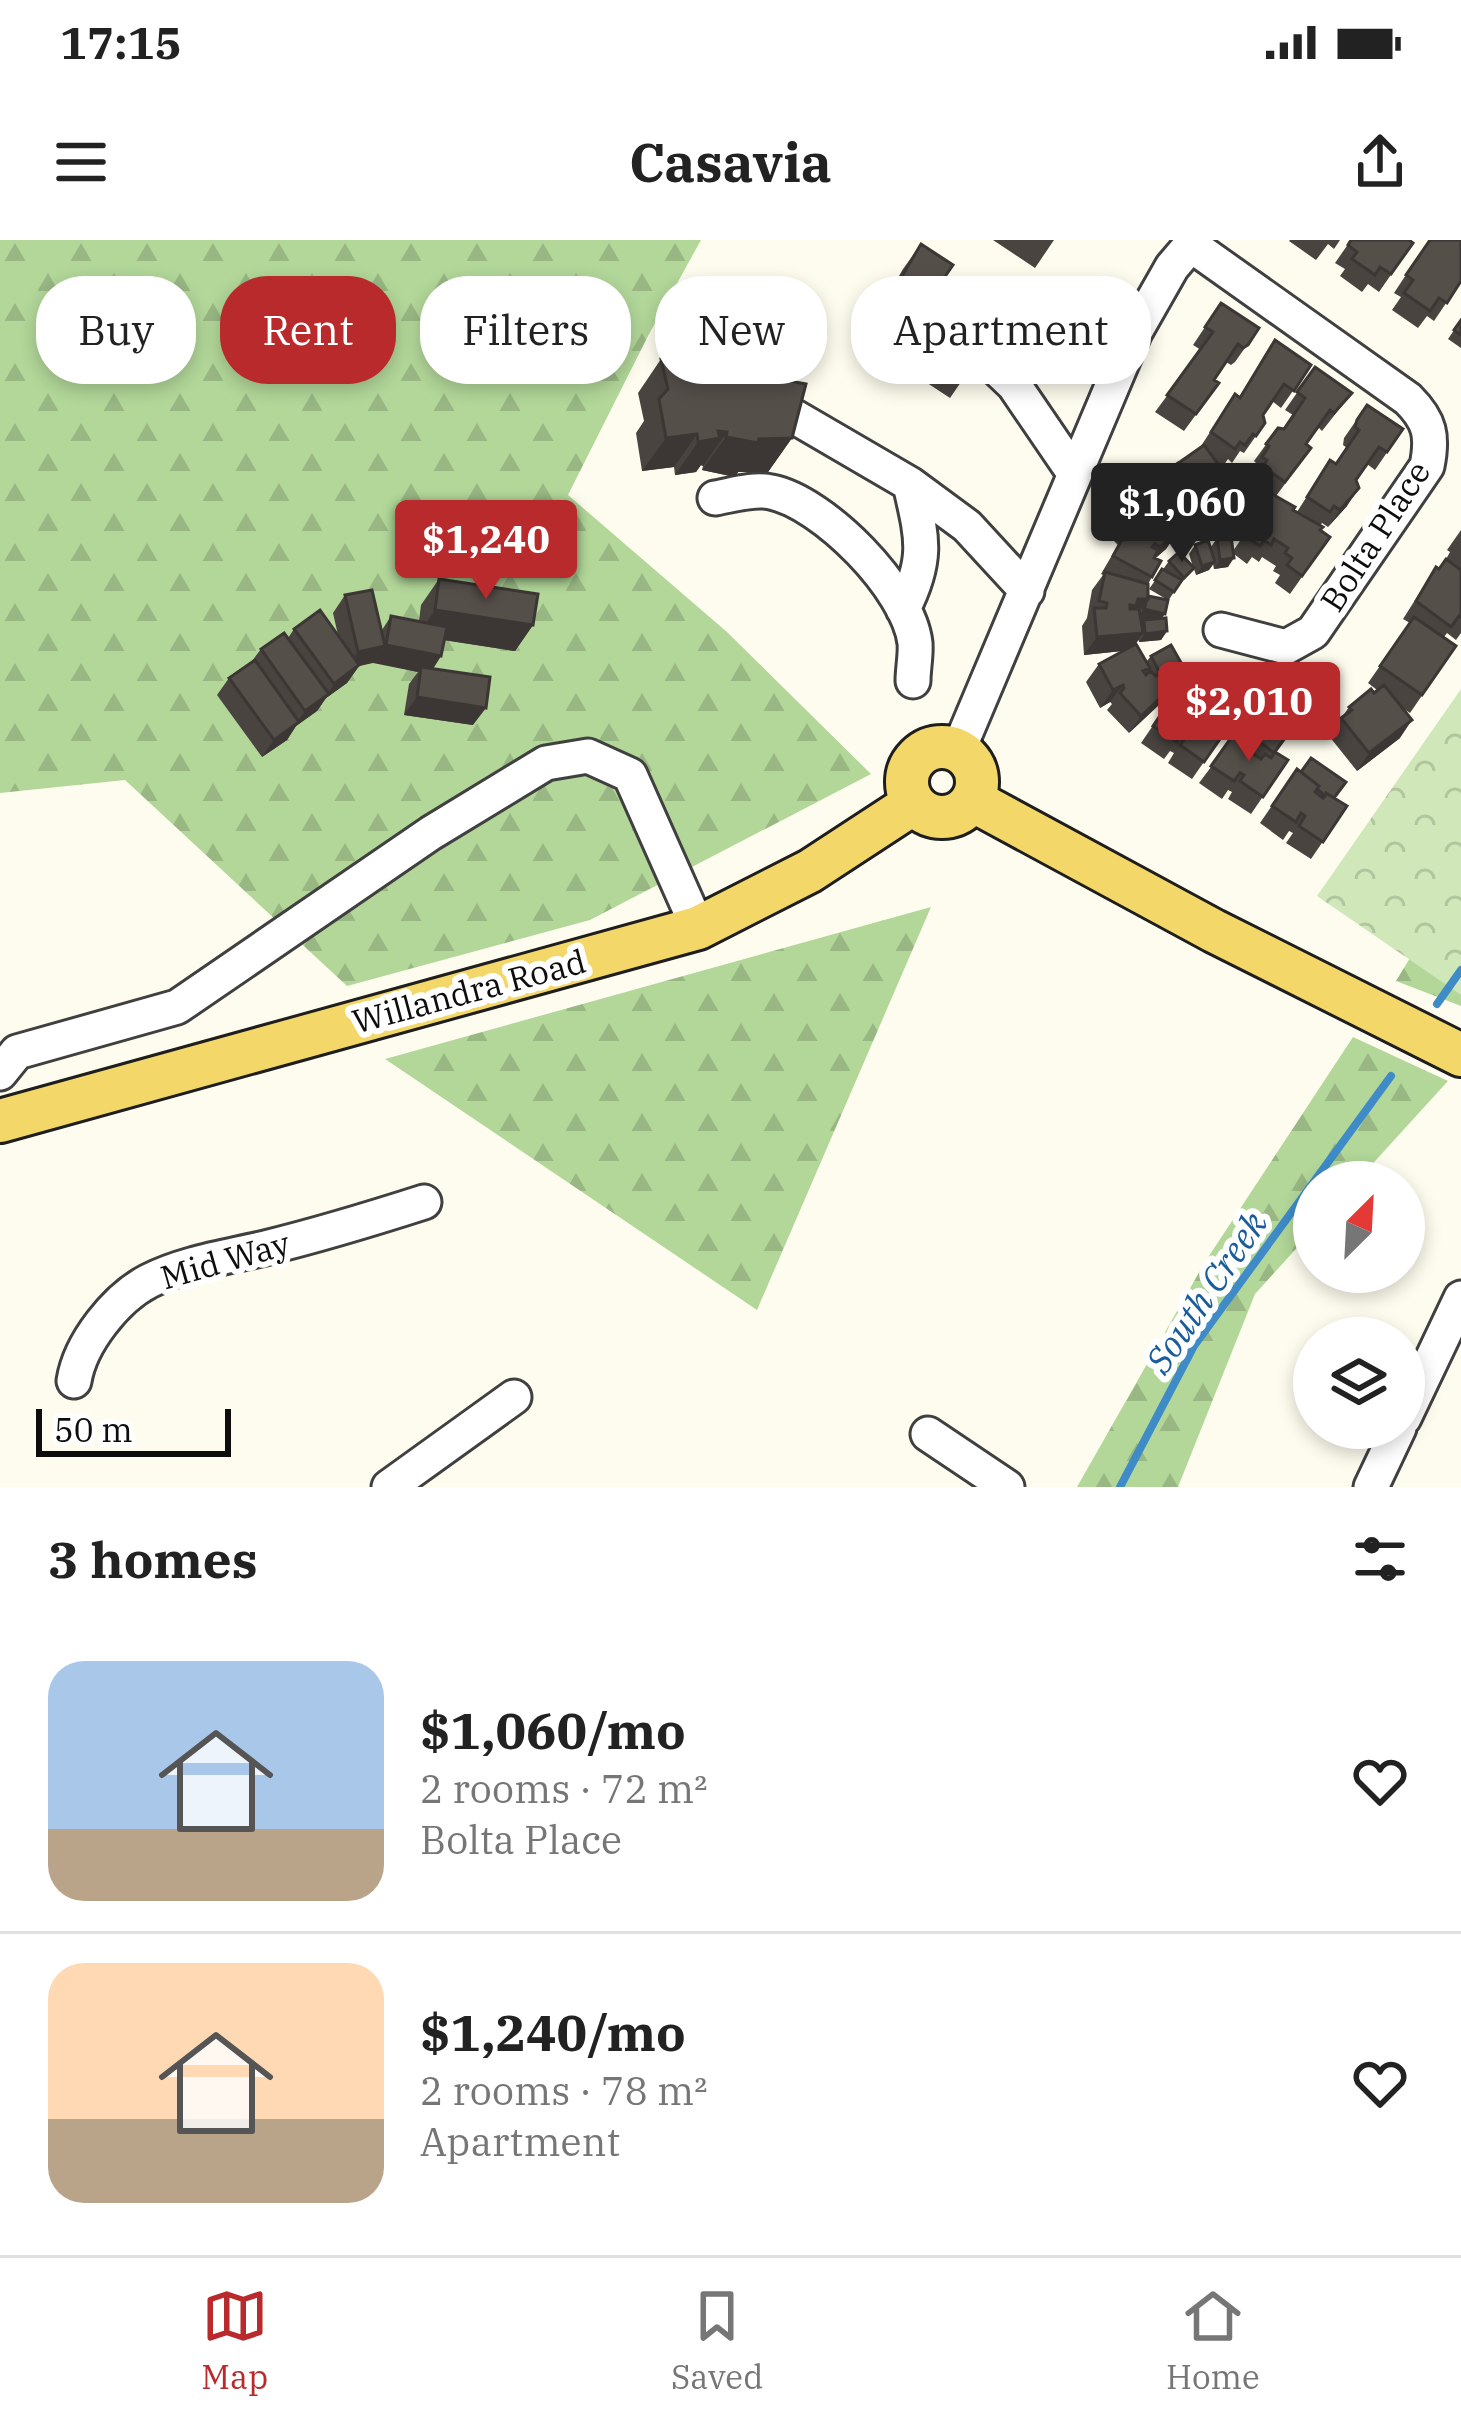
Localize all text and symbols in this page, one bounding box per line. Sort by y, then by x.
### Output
text: 17:15 [60,13,182,71]
text: Casavia [629,127,832,197]
icon: menu [48,129,114,195]
icon: share [1347,129,1413,195]
chip: Buy [36,276,196,384]
chip: Rent [220,276,396,384]
chip: Filters [420,276,631,384]
chip: New [655,276,827,384]
chip: Apartment [851,276,1151,384]
street label: Bolta Place [1310,452,1439,619]
pin: $1,060 [1084,463,1280,565]
text: $1,060 [1118,476,1246,527]
pin: $1,240 [388,500,584,602]
text: $1,240 [422,513,550,564]
pin: $2,010 [1151,662,1347,764]
text: $2,010 [1185,675,1313,726]
street label: Willandra Road [347,939,590,1042]
north arrow [1293,1161,1425,1293]
map controls [1293,1161,1425,1449]
water label: South Creek [1134,1201,1277,1383]
street label: Mid Way [155,1221,295,1298]
button: layers [1293,1317,1425,1449]
scale bar [36,1403,231,1456]
text: 50 m [54,1408,133,1451]
text: 3 homes [48,1526,258,1592]
icon: filters [1347,1526,1413,1592]
text: $1,060/mo [420,1697,686,1763]
icon: home [144,1709,288,1853]
icon: heart [1347,1748,1413,1814]
text: 2 rooms · 72 m² [420,1763,708,1814]
text: Bolta Place [420,1814,622,1865]
text: $1,240/mo [420,1999,686,2065]
icon: home [144,2011,288,2155]
icon: heart [1347,2050,1413,2116]
text: 2 rooms · 78 m² [420,2065,708,2116]
text: Apartment [420,2116,620,2167]
tab: Map [201,2283,268,2398]
tab: Saved [671,2283,763,2398]
tab: Home [1166,2283,1260,2398]

